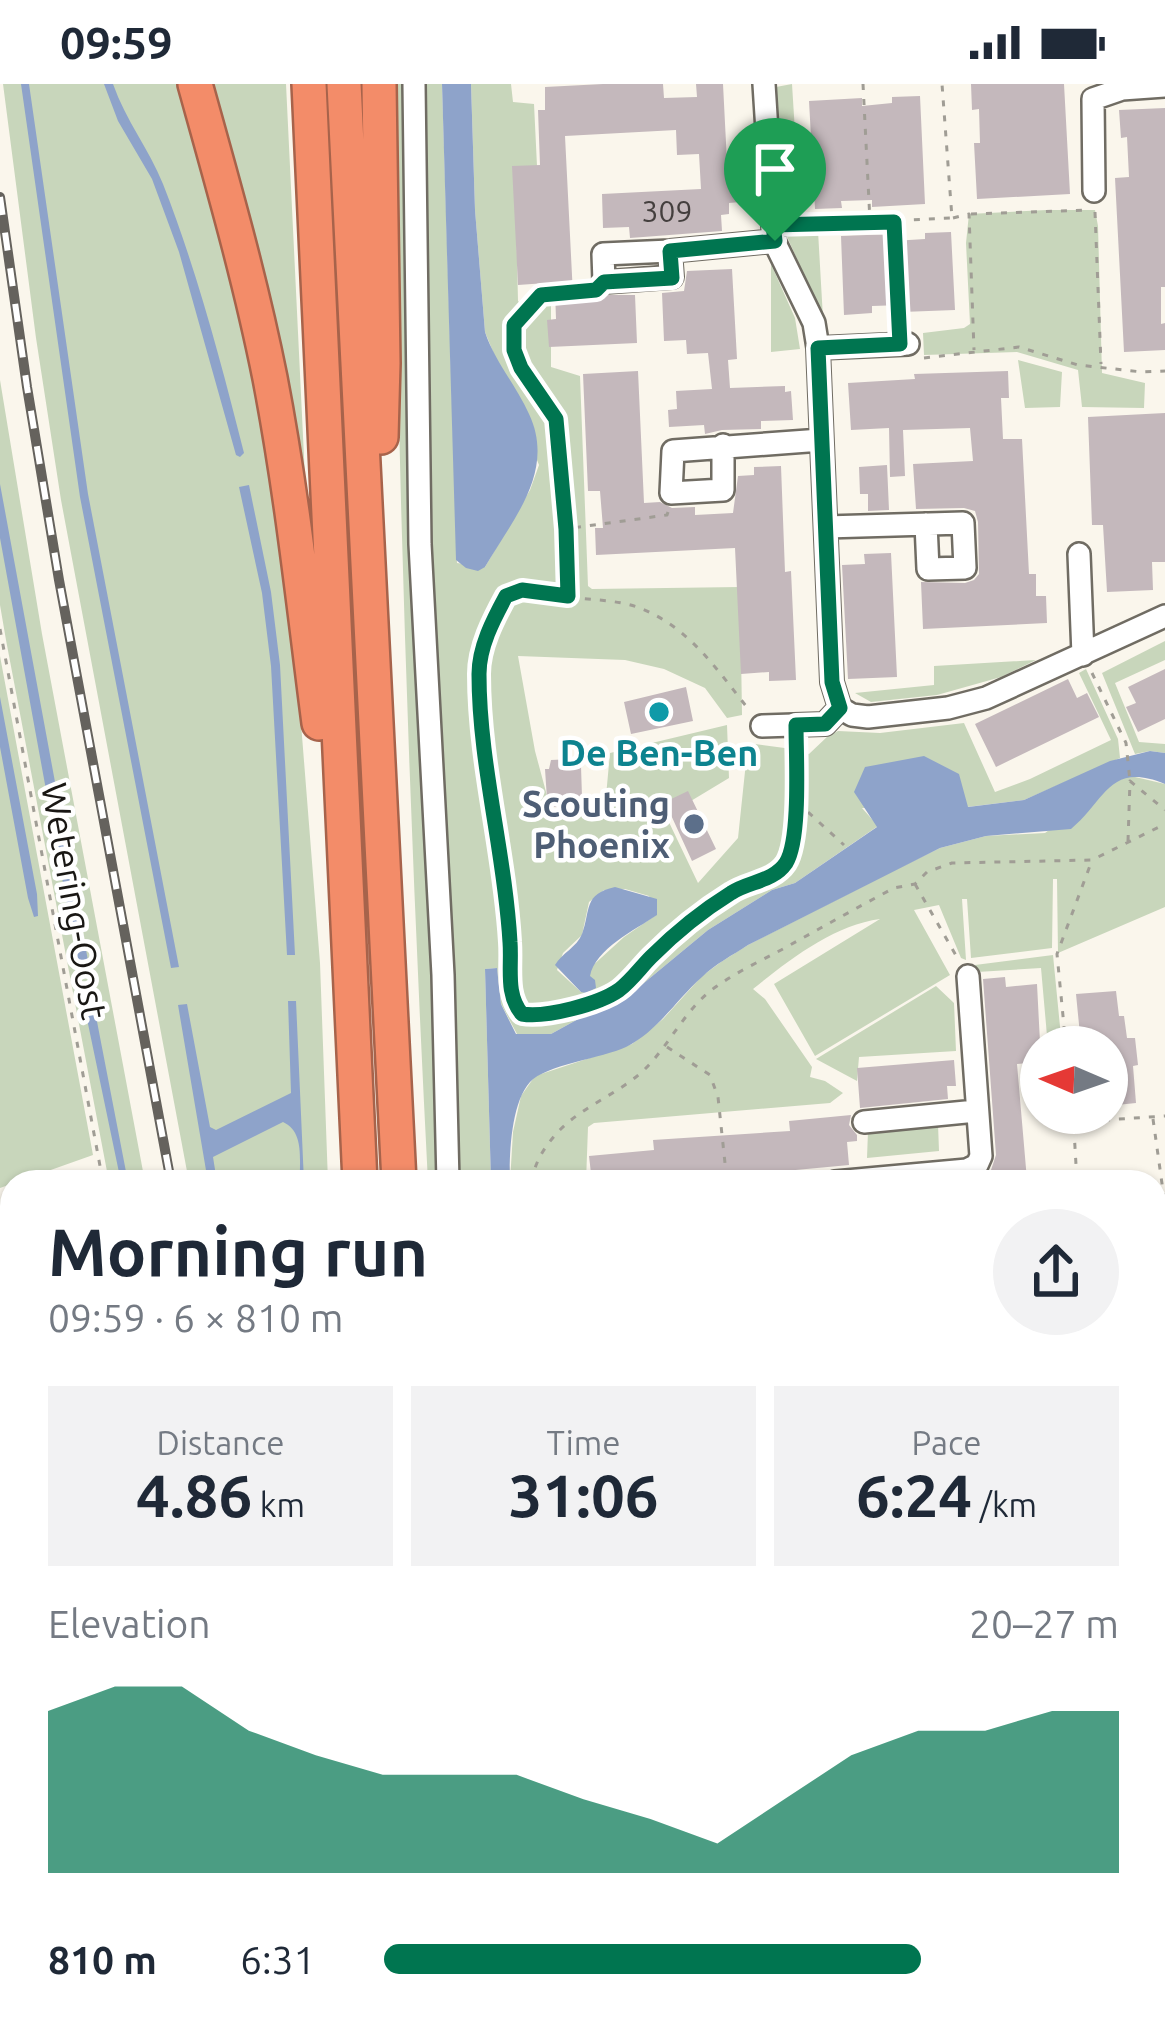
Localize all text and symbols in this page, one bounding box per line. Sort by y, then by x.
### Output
text: 09:59 [60,17,173,68]
pin [724,118,826,241]
icon: arrive [742,136,808,202]
house number: 309 [642,194,692,228]
marker: De Ben-Ben [646,699,672,725]
place label: De Ben-Ben [560,732,758,773]
street label: Wetering-Oost [34,780,116,1022]
place label: Scouting Phoenix [522,783,670,865]
marker: Scouting Phoenix [681,811,707,837]
north arrow [1020,1026,1128,1134]
map controls [1020,1026,1128,1134]
button: share [993,1209,1119,1335]
text: Morning run [48,1214,428,1288]
text: 09:59 · 6 × 810 m [48,1296,343,1339]
text: Distance [157,1424,284,1461]
text: Time [547,1424,620,1461]
text: Pace [912,1424,981,1461]
text: 4.86 [136,1461,252,1528]
text: 31:06 [508,1461,659,1528]
text: 6:24 [856,1461,972,1528]
text: km [252,1486,305,1523]
text: /km [972,1486,1037,1523]
text: Elevation [48,1602,211,1645]
text: 20–27 m [969,1602,1119,1645]
text: 810 m [48,1938,157,1981]
text: 6:31 [240,1938,316,1981]

